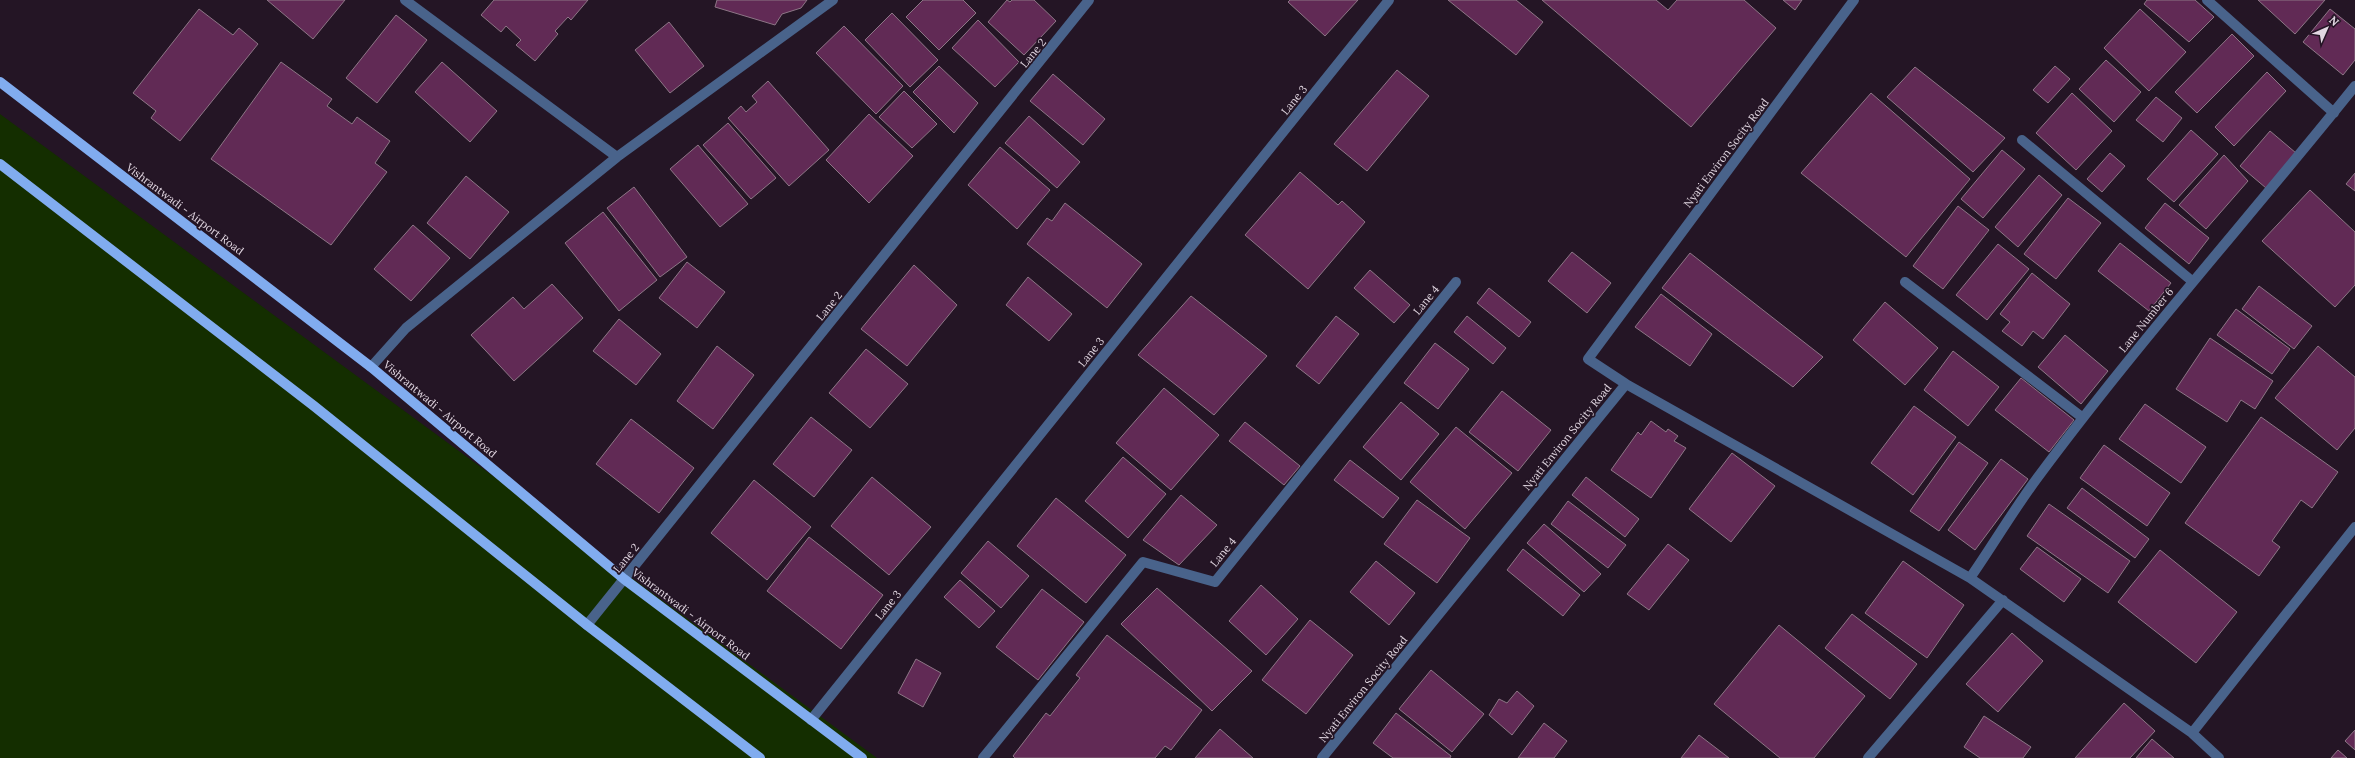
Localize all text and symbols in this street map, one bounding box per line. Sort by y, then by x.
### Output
north arrow [2307,8,2347,48]
text: N [2326,13,2342,29]
street label: Lane 2 [1017,35,1049,71]
street label: Lane 3 [1278,82,1310,118]
street label: Nyati Environ Socity Road [1680,95,1772,210]
street label: Vishrantwadi - Airport Road [123,160,247,258]
street label: Lane 4 [1410,282,1442,318]
street label: Lane Number 6 [2116,285,2176,355]
street label: Lane 2 [813,288,845,324]
street label: Lane 3 [1075,334,1107,370]
street label: Vishrantwadi - Airport Road [380,357,500,461]
street label: Nyati Environ Socity Road [1520,381,1615,493]
street label: Lane 4 [1207,534,1239,570]
street label: Lane 2 [610,540,642,576]
street label: Vishrantwadi - Airport Road [629,565,753,663]
street label: Lane 3 [872,587,904,623]
street label: Nyati Environ Socity Road [1316,633,1411,745]

